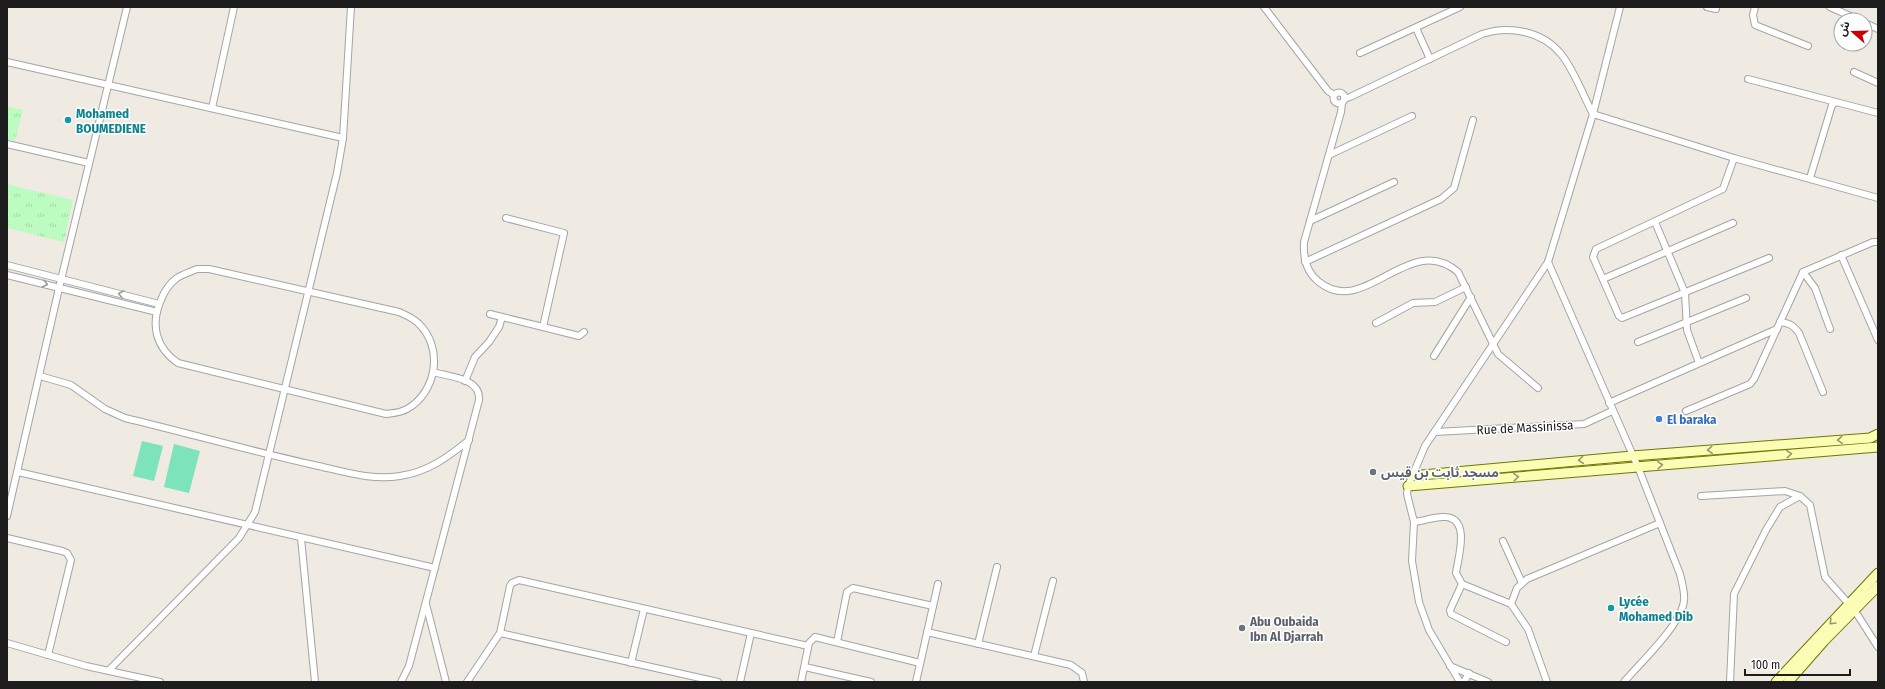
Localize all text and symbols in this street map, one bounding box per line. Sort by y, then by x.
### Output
north arrow [1833,12,1873,52]
text: ش [1835,19,1853,38]
place label: Mohamed BOUMEDIENE [76,106,146,136]
marker: Mohamed BOUMEDIENE [63,115,73,125]
one-way arrow [42,280,48,288]
one-way arrow [118,290,125,299]
place label: El baraka [1667,412,1717,427]
marker: El baraka [1654,414,1664,424]
street label: Rue de Massinissa [1476,417,1574,438]
one-way arrow [1837,436,1843,445]
one-way arrow [1707,445,1713,454]
one-way arrow [1786,450,1792,459]
one-way arrow [1578,456,1584,465]
one-way arrow [1657,461,1663,470]
place label: مسجد ثابت بن قيس [1381,465,1499,480]
marker: مسجد ثابت بن قيس [1368,467,1378,477]
one-way arrow [1513,473,1519,482]
place label: Lycée Mohamed Dib [1619,594,1693,624]
marker: Lycée Mohamed Dib [1606,603,1616,613]
place label: Abu Oubaida Ibn Al Djarrah [1249,614,1324,644]
one-way arrow [1829,617,1837,625]
marker: Abu Oubaida Ibn Al Djarrah [1237,623,1247,633]
scale bar [1745,651,1850,677]
text: 100 m [1751,658,1780,672]

